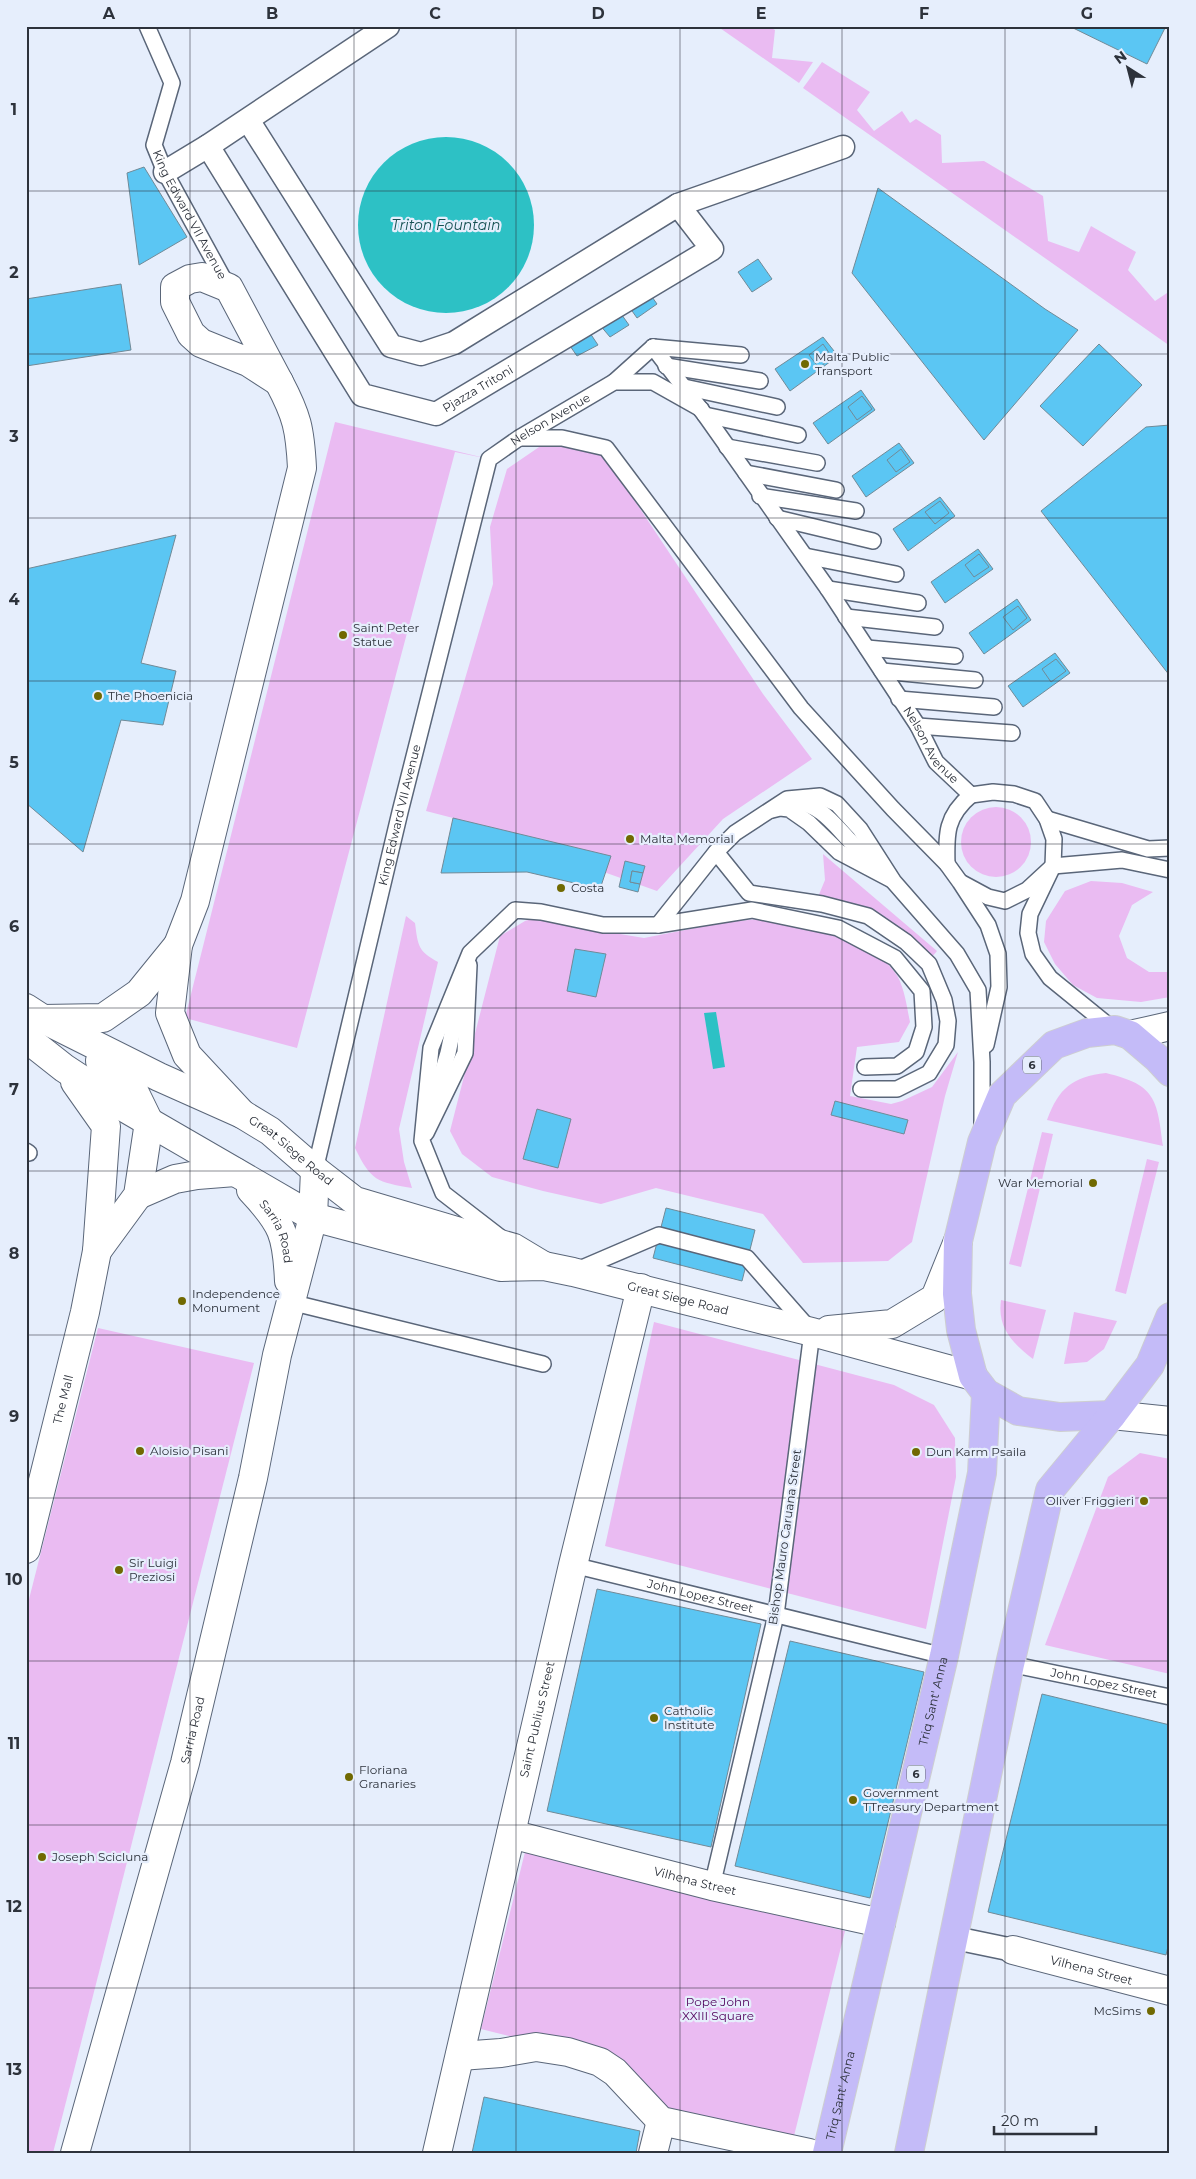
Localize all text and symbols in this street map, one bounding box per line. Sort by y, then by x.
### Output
text: A [102,4,116,23]
text: B [266,4,278,23]
text: C [429,4,441,23]
text: D [591,4,605,23]
text: E [756,4,766,23]
text: F [919,4,929,23]
text: G [1081,4,1093,23]
north arrow [1104,42,1154,92]
text: N [1110,47,1130,68]
text: 1 [11,100,17,119]
street label: King Edward VII Avenue [150,147,230,282]
water label: Triton Fountain [392,216,500,234]
text: 2 [9,263,19,282]
place label: Malta Public Transport [815,349,890,378]
marker: Malta Public Transport [799,358,811,370]
street label: Pjazza Tritoni [440,362,516,415]
street label: Nelson Avenue [507,390,593,449]
text: 3 [8,427,19,446]
text: 4 [8,590,20,609]
place label: Saint Peter Statue [353,620,419,649]
marker: Saint Peter Statue [337,629,349,641]
place label: The Phoenicia [108,688,193,703]
marker: The Phoenicia [92,690,104,702]
street label: Nelson Avenue [900,703,962,786]
street label: King Edward VII Avenue [375,743,424,887]
text: 5 [9,753,19,772]
place label: Malta Memorial [640,831,734,846]
marker: Malta Memorial [624,833,636,845]
place label: Costa [571,880,604,895]
marker: Costa [555,882,567,894]
text: 6 [9,917,19,936]
road number: 6 [1023,1056,1041,1074]
text: 7 [9,1080,19,1099]
street label: Great Siege Road [246,1112,336,1188]
place label: War Memorial [998,1175,1083,1190]
marker: War Memorial [1087,1177,1099,1189]
street label: Sarria Road [256,1196,296,1264]
text: 8 [9,1244,19,1263]
street label: Great Siege Road [626,1278,730,1318]
place label: Independence Monument [192,1286,280,1315]
marker: Independence Monument [176,1295,188,1307]
street label: The Mall [49,1373,76,1426]
text: 9 [9,1407,19,1426]
place label: Aloisio Pisani [150,1443,228,1458]
place label: Dun Karm Psaila [926,1444,1026,1459]
marker: Aloisio Pisani [134,1445,146,1457]
marker: Dun Karm Psaila [910,1446,922,1458]
street label: Bishop Mauro Caruana Street [765,1448,804,1626]
place label: Oliver Friggieri [1046,1493,1134,1508]
marker: Oliver Friggieri [1138,1495,1150,1507]
place label: Sir Luigi Preziosi [129,1555,177,1584]
marker: Sir Luigi Preziosi [113,1564,125,1576]
text: 10 [5,1570,23,1589]
street label: John Lopez Street [645,1575,755,1616]
street label: Triq Sant' Anna [915,1655,951,1747]
street label: Saint Publius Street [516,1660,557,1779]
street label: John Lopez Street [1049,1664,1159,1701]
street label: Sarria Road [177,1695,208,1765]
place label: Catholic Institute [664,1703,714,1732]
marker: Catholic Institute [648,1712,660,1724]
text: 11 [8,1734,20,1753]
place label: Floriana Granaries [359,1762,416,1791]
road number: 6 [907,1766,925,1782]
marker: Floriana Granaries [343,1771,355,1783]
place label: Government TTreasury Department [863,1785,999,1814]
marker: Government TTreasury Department [847,1794,859,1806]
place label: Joseph Scicluna [51,1849,148,1864]
marker: Joseph Scicluna [36,1851,48,1863]
street label: Vilhena Street [652,1863,738,1898]
text: 12 [6,1897,22,1916]
street label: Vilhena Street [1049,1952,1134,1988]
park label: Pope John XXIII Square [682,1994,754,2023]
place label: McSims [1094,2003,1141,2018]
marker: McSims [1145,2005,1157,2017]
street label: Triq Sant' Anna [822,2049,858,2141]
text: 13 [6,2060,22,2079]
scale bar [994,2104,1096,2136]
text: 20 m [1001,2111,1039,2130]

